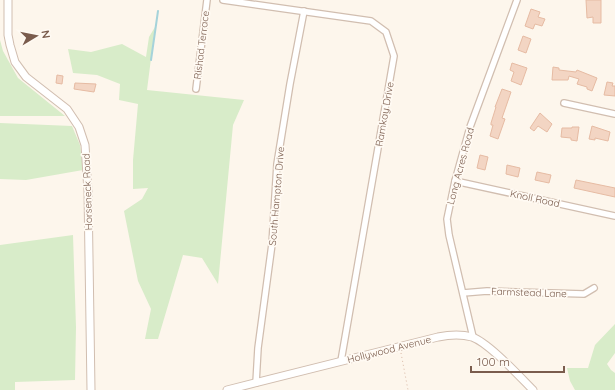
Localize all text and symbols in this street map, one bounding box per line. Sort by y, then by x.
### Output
street label: Rishad Terrace [191,10,212,80]
north arrow [16,16,56,56]
text: N [38,29,53,39]
street label: Ramkay Drive [372,80,397,148]
street label: Long Acres Road [444,126,477,206]
street label: South Hampton Drive [266,146,287,246]
street label: Horseneck Road [80,153,95,231]
street label: Knoll Road [509,187,561,210]
street label: Farmstead Lane [491,285,567,300]
street label: Hollywood Avenue [346,333,433,366]
scale bar [471,348,564,374]
text: 100 m [477,354,510,369]

